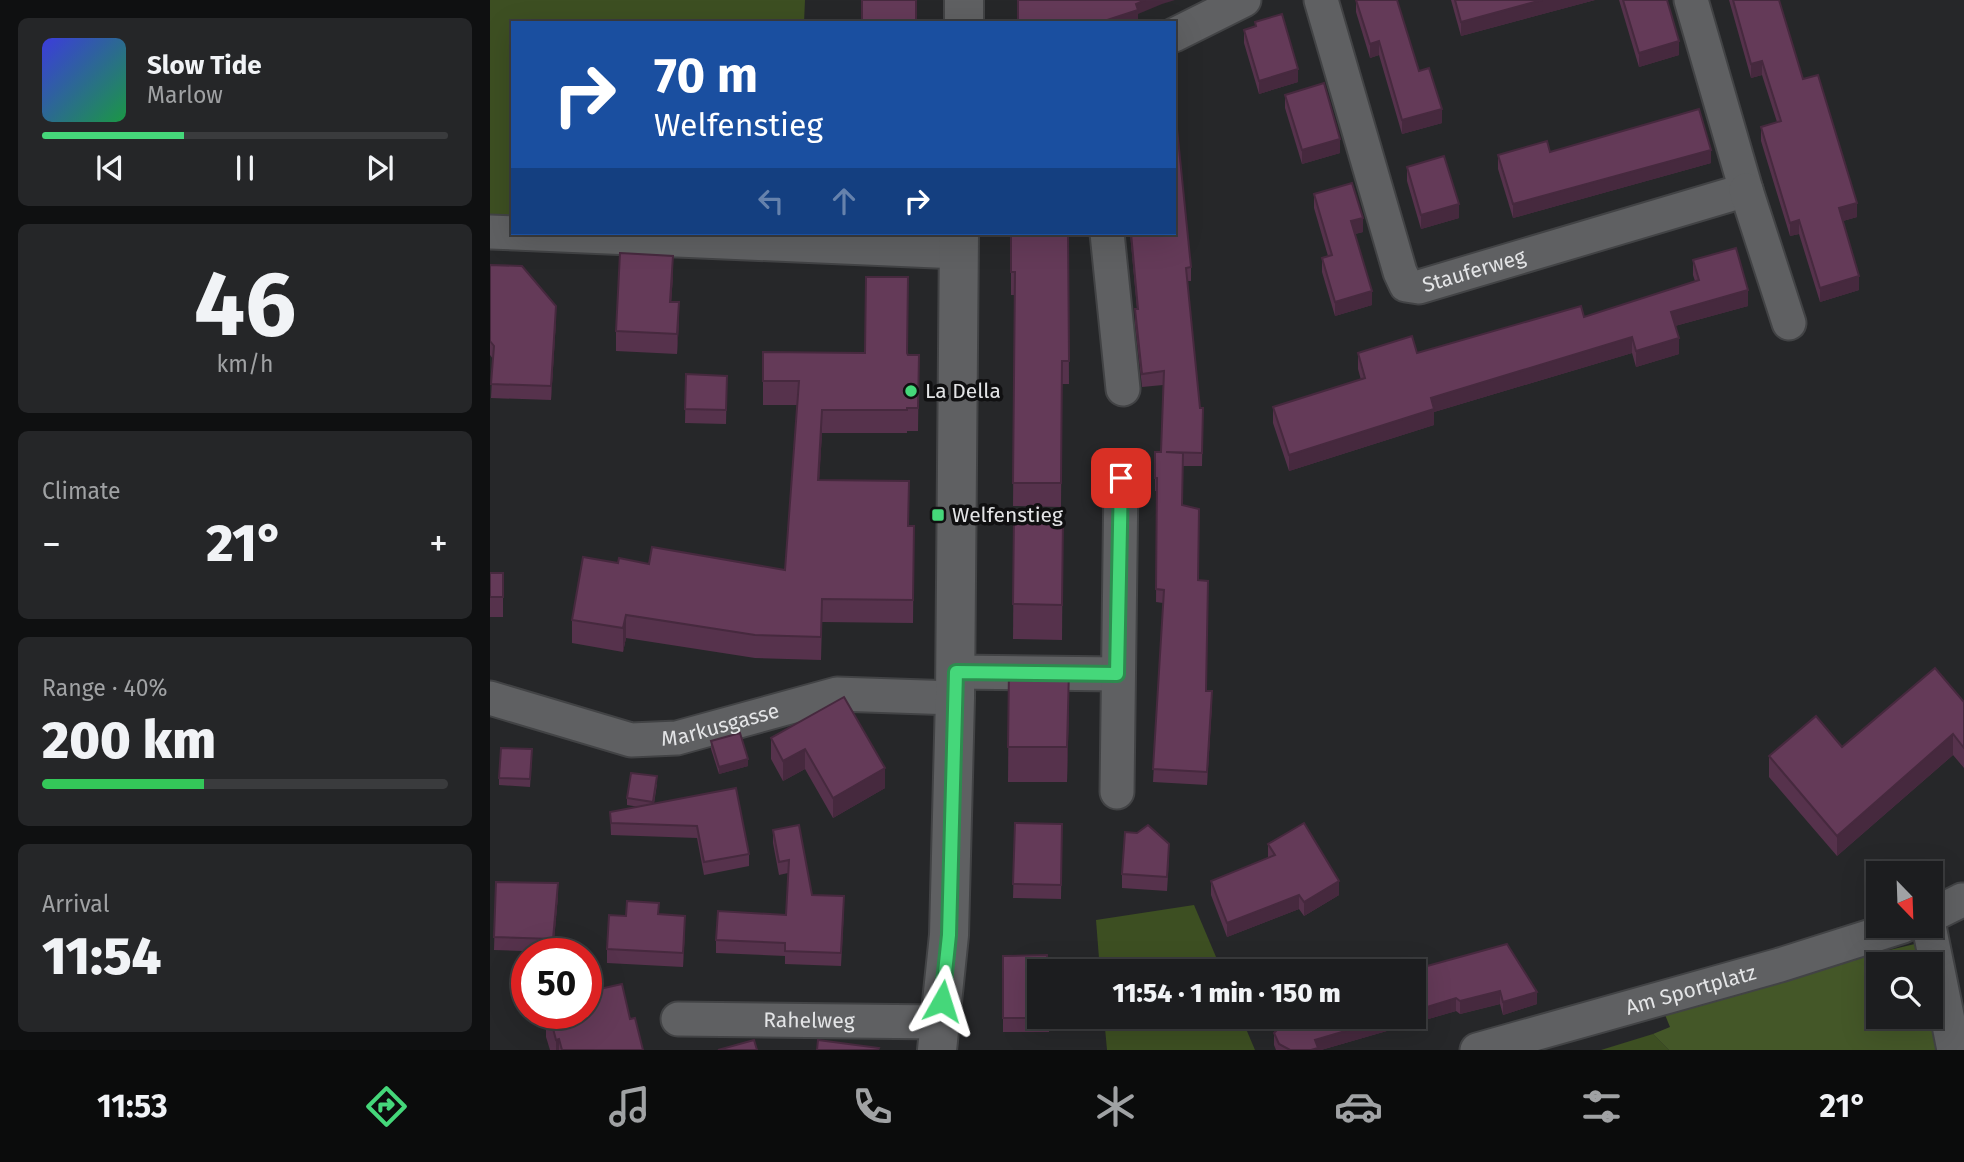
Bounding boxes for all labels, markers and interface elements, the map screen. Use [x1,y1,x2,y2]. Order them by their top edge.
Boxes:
text: 70 m [654,46,758,105]
icon: right [539,49,630,140]
text: Slow Tide [147,50,262,81]
text: Marlow [147,81,223,109]
text: Welfenstieg [654,106,823,144]
icon: previous [91,149,129,187]
icon: pause [226,149,264,187]
icon: next [361,149,399,187]
icon: left [752,182,790,220]
icon: ahead [825,182,863,220]
icon: right [898,182,936,220]
street label: Stauferweg [1419,243,1529,298]
text: 46 [194,250,296,359]
text: km/h [217,350,273,378]
place label: La Della [925,378,1001,404]
marker: La Della [903,383,919,399]
pin [1091,448,1151,508]
icon: arrive [1102,459,1140,497]
text: Climate [42,477,121,505]
place label: Welfenstieg [952,502,1063,528]
marker: Welfenstieg [930,507,946,523]
text: 21° [206,512,284,575]
text: − [42,521,61,567]
text: + [429,521,448,567]
text: Range · 40% [42,674,168,702]
street label: Markusgasse [661,698,782,752]
text: 200 km [42,709,216,772]
north arrow [1866,861,1942,938]
map controls [1866,861,1943,1029]
text: Arrival [42,890,109,918]
text: 11:54 [42,925,161,988]
speed limit sign: 50 [511,938,602,1029]
button: search [1866,952,1943,1029]
street label: Am Sportplatz [1623,959,1759,1021]
position arrow [905,964,979,1038]
text: 11:54 · 1 min · 150 m [1112,978,1341,1009]
street label: Rahelweg [763,1007,855,1034]
icon: directions [362,1082,411,1131]
icon: music [605,1082,654,1131]
icon: phone [848,1082,897,1131]
icon: climate [1091,1082,1140,1131]
icon: car [1334,1082,1383,1131]
icon: filters [1577,1082,1626,1131]
text: 11:53 [97,1087,168,1125]
text: 21° [1820,1087,1867,1125]

